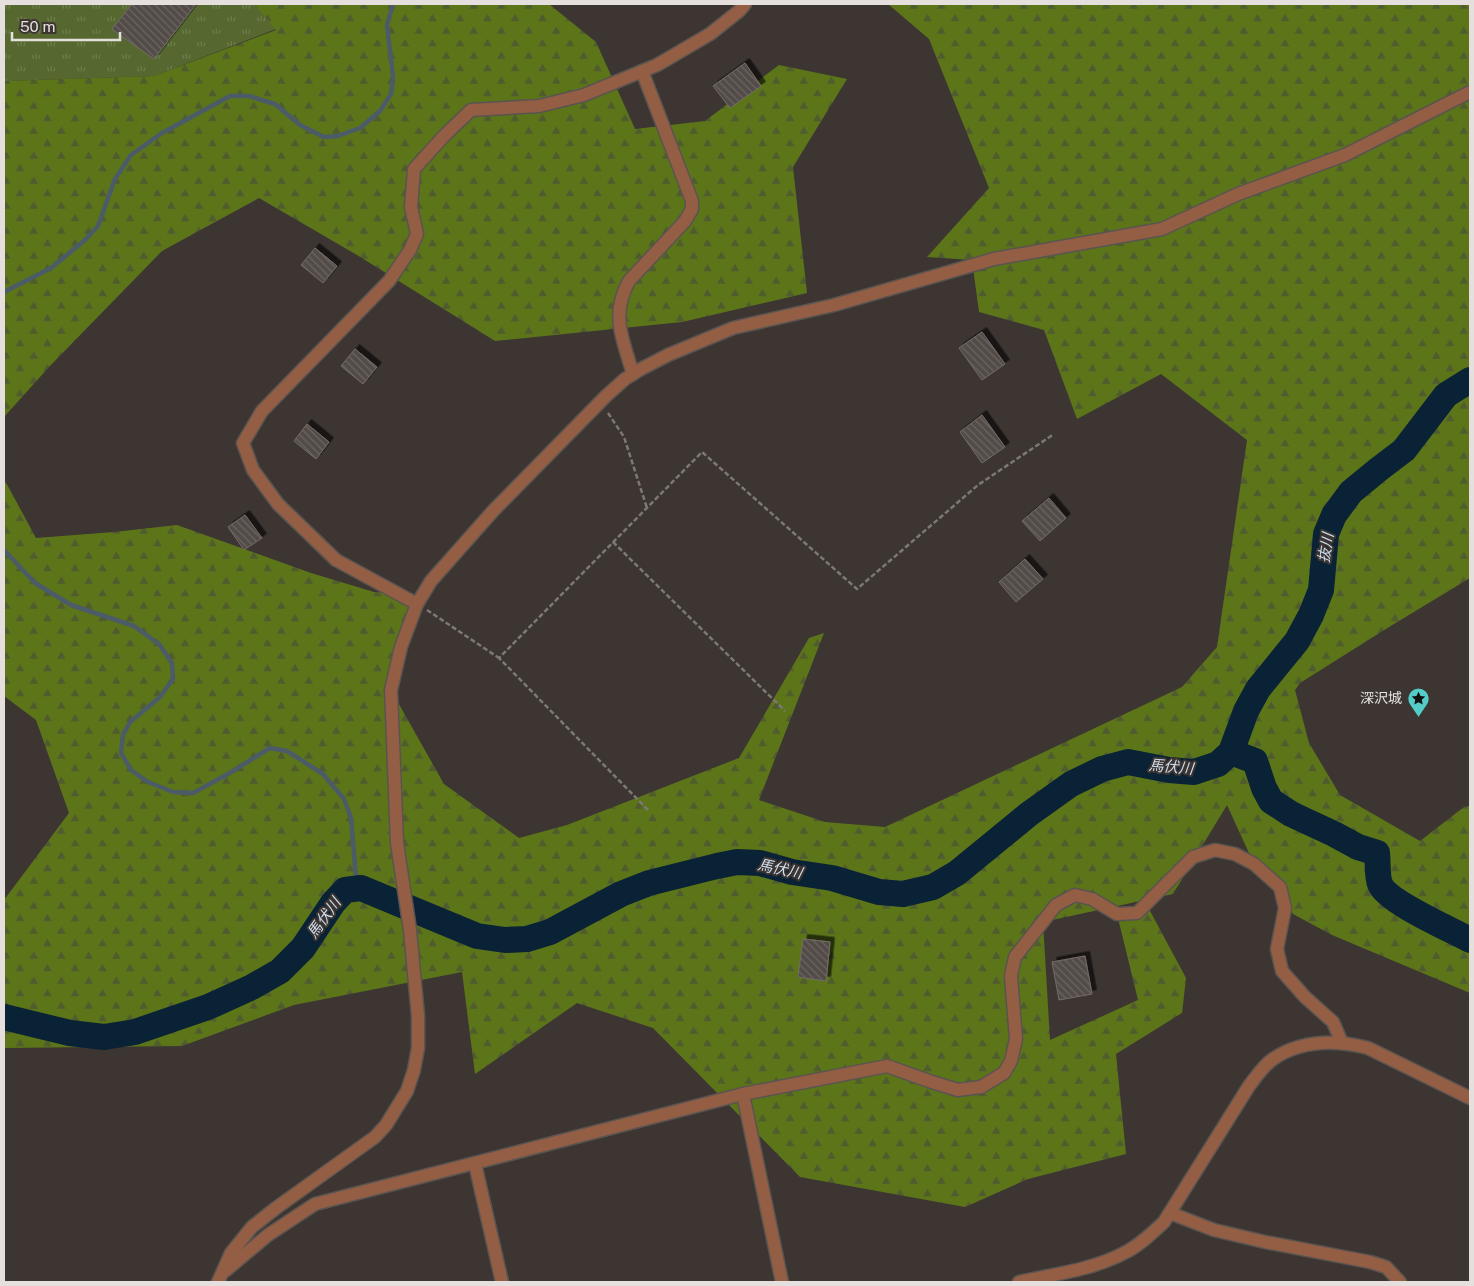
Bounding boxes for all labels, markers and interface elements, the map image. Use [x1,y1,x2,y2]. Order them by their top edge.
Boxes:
scale bar [12,10,120,42]
text: 50 m [20,18,55,35]
water label: 抜川 [1315,530,1337,564]
place icon: 深沢城 [1406,686,1430,717]
place label: 深沢城 [1360,690,1402,706]
water label: 馬伏川 [1148,756,1196,777]
water label: 馬伏川 [756,856,806,882]
water label: 馬伏川 [303,893,345,941]

